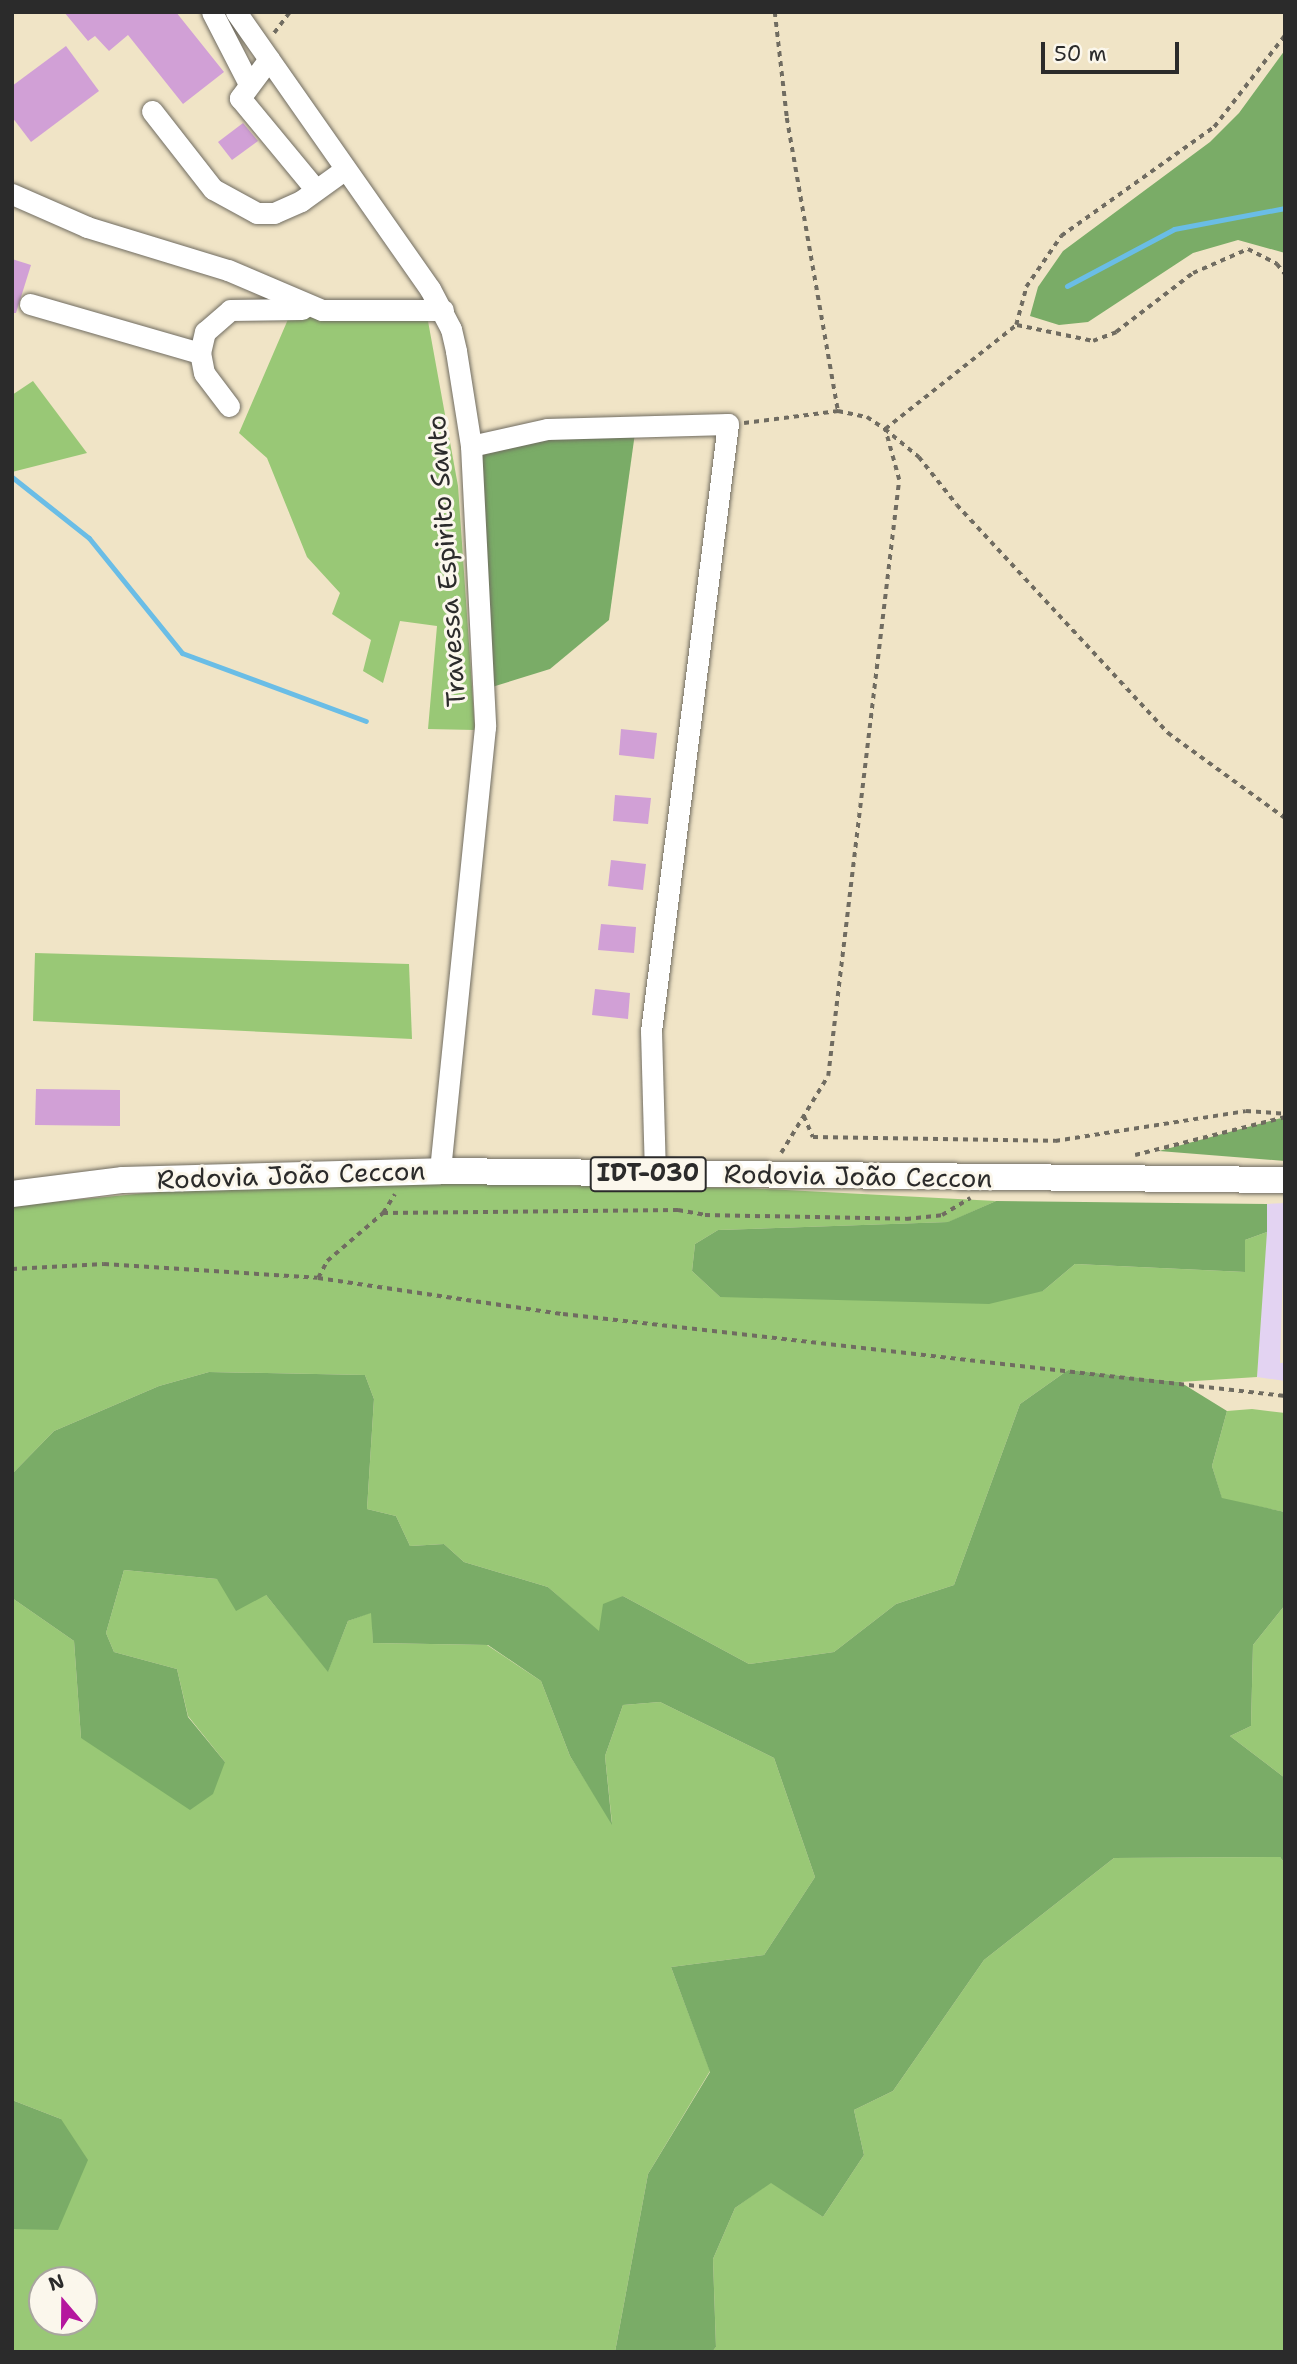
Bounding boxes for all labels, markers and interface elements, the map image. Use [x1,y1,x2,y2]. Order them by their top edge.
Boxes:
scale bar [1045,28,1183,72]
text: 50 m [1054,40,1107,68]
street label: Travessa Espirito Santo [420,414,472,708]
road number: IDT-030 [588,1154,708,1194]
street label: Rodovia João Ceccon [156,1155,426,1195]
street label: Rodovia João Ceccon [723,1158,993,1194]
north arrow [28,2266,98,2336]
text: N [45,2268,68,2297]

